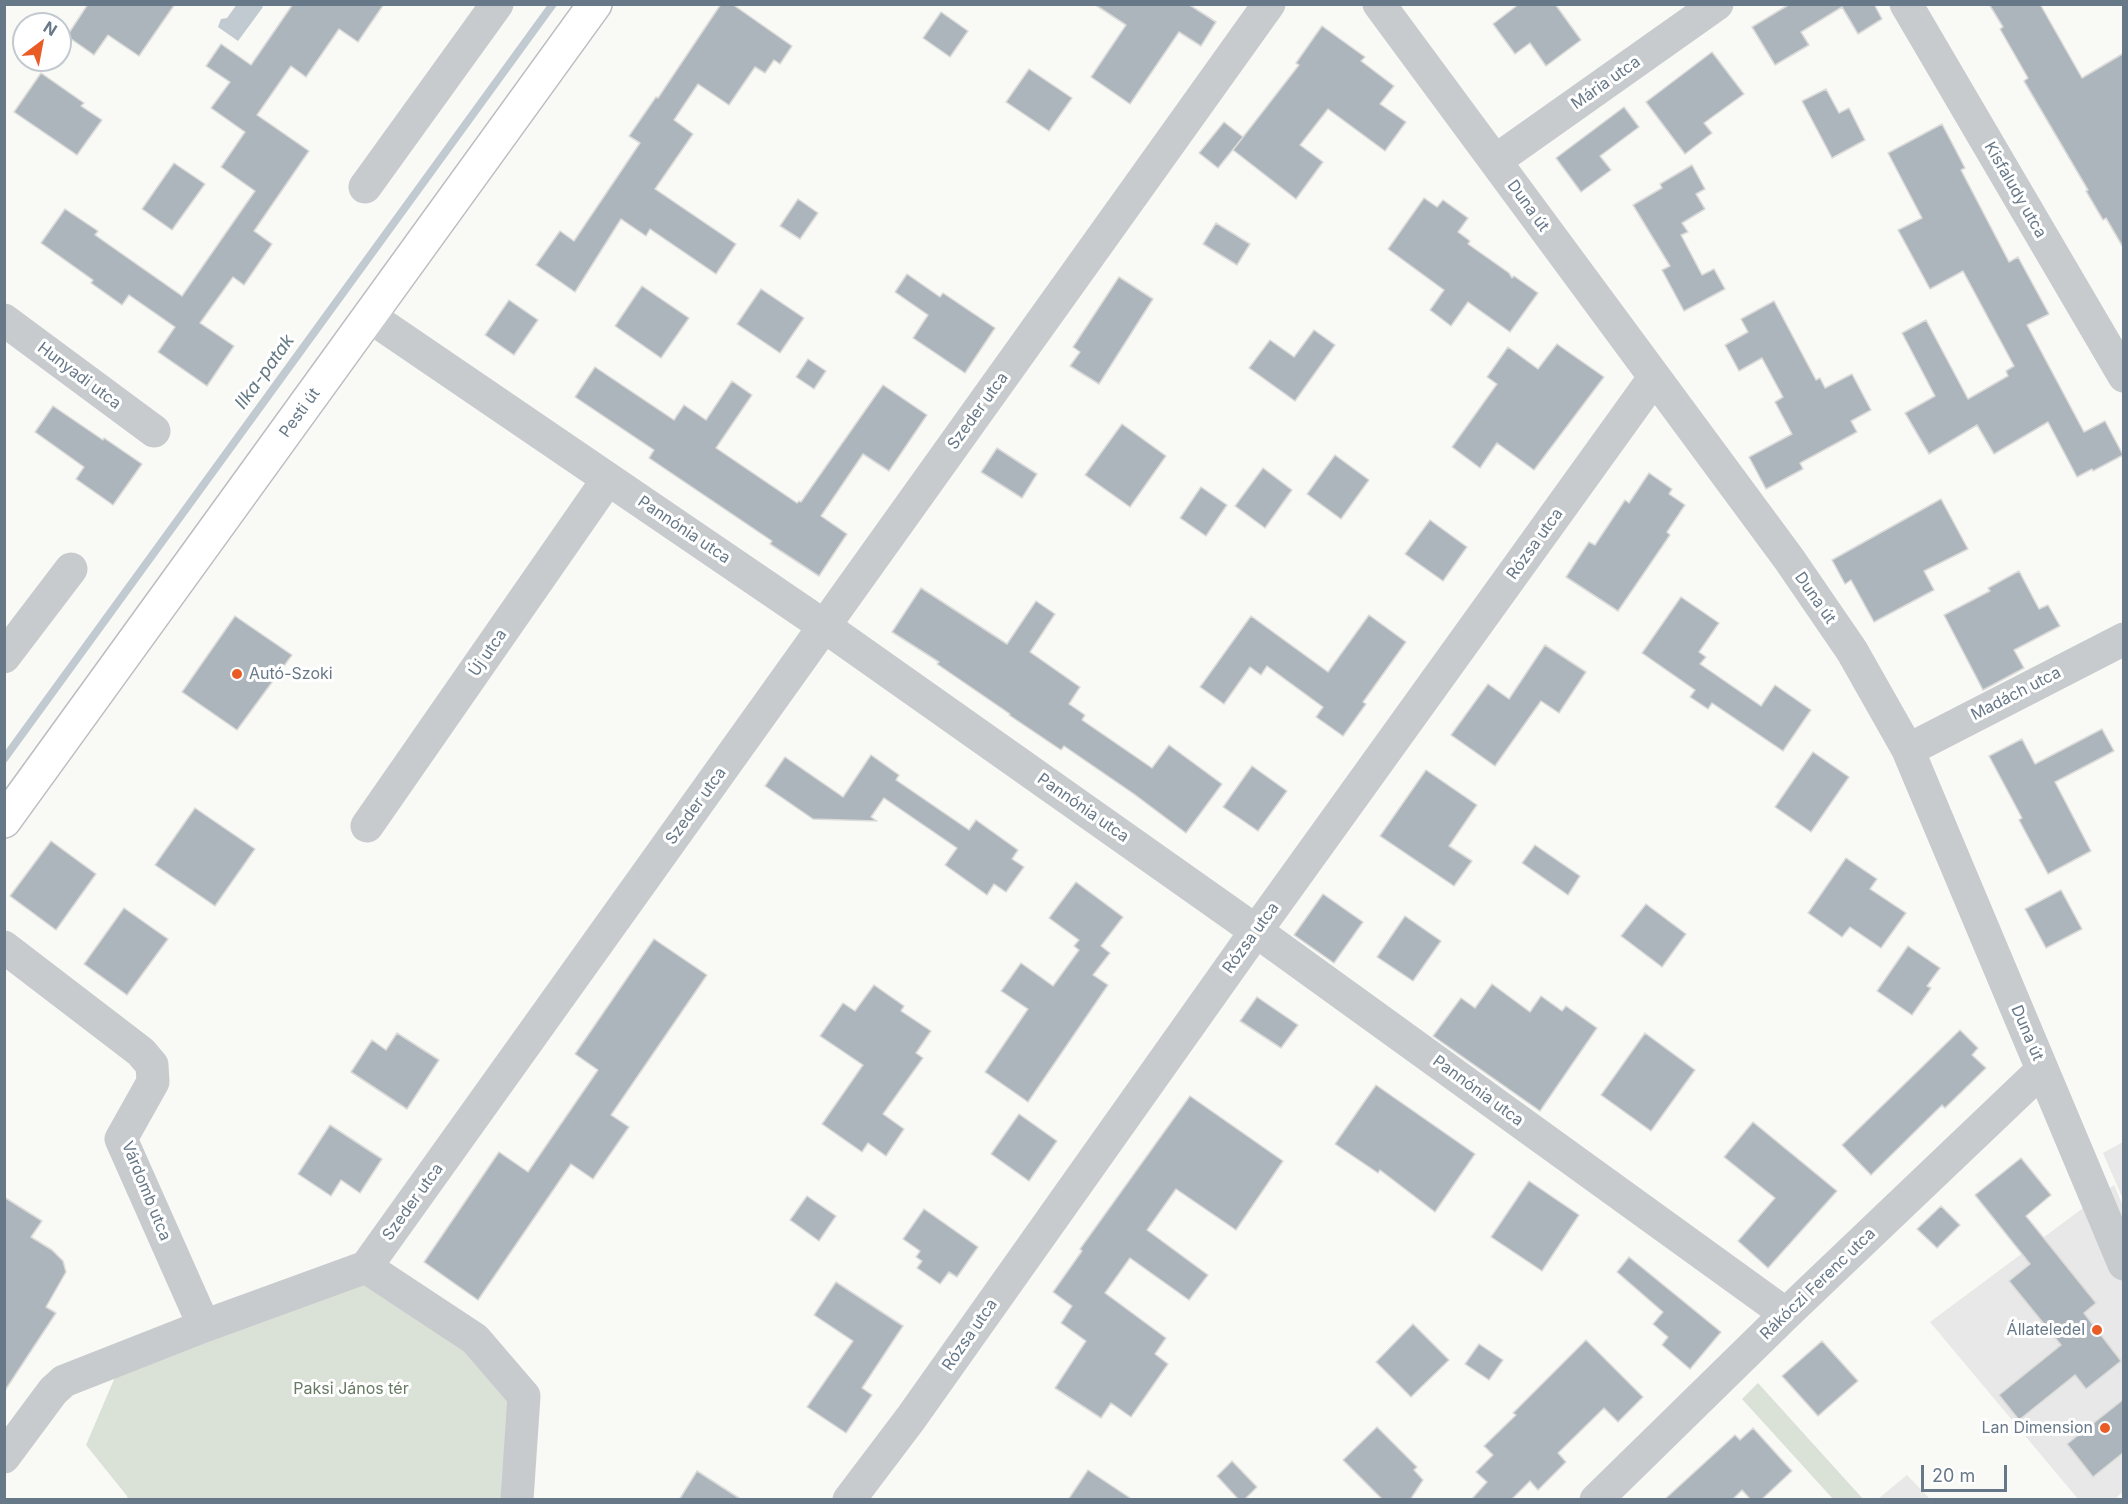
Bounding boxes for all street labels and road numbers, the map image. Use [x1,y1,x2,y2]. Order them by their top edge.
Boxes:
street label: Mária utca [1568,52,1644,114]
street label: Kisfaludy utca [1980,139,2050,241]
street label: Duna út [1503,177,1553,235]
street label: Hunyadi utca [34,338,124,414]
street label: Szeder utca [944,369,1012,453]
street label: Pesti út [276,385,324,441]
street label: Pannónia utca [634,492,734,568]
street label: Rózsa utca [1503,505,1567,583]
street label: Duna út [1790,568,1840,628]
street label: Új utca [465,626,511,680]
street label: Madách utca [1968,663,2064,725]
street label: Szeder utca [662,764,730,848]
street label: Pannónia utca [1034,769,1132,847]
street label: Rózsa utca [1219,899,1283,977]
street label: Duna út [2007,1002,2047,1064]
street label: Pannónia utca [1429,1052,1527,1130]
street label: Várdomb utca [117,1138,175,1244]
street label: Szeder utca [379,1160,447,1244]
street label: Rákóczi Ferenc utca [1756,1224,1880,1344]
street label: Rózsa utca [938,1295,1002,1375]

